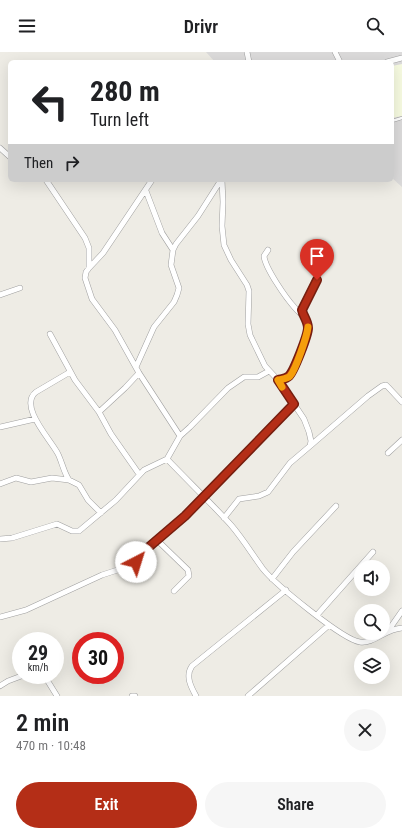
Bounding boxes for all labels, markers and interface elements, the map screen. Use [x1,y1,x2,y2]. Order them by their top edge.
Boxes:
icon: menu [16,15,38,37]
icon: search [364,15,386,37]
text: Drivr [184,16,218,37]
text: 280 m [90,75,160,108]
icon: left [24,76,76,128]
text: Turn left [90,109,149,130]
icon: right [61,152,83,174]
text: Then [24,154,53,172]
pin [300,239,334,280]
icon: arrive [306,245,328,267]
position arrow [115,541,157,583]
map controls [354,560,390,684]
button: sound [354,560,390,596]
button: search [354,604,390,640]
speed limit sign: 30 [72,632,124,684]
text: 29 [28,641,48,665]
button: layers [354,648,390,684]
text: km/h [28,662,48,673]
text: 2 min [16,709,69,737]
button: close [344,709,386,751]
text: 470 m · 10:48 [16,738,86,753]
button: Exit [16,782,197,828]
button: Share [205,782,386,828]

